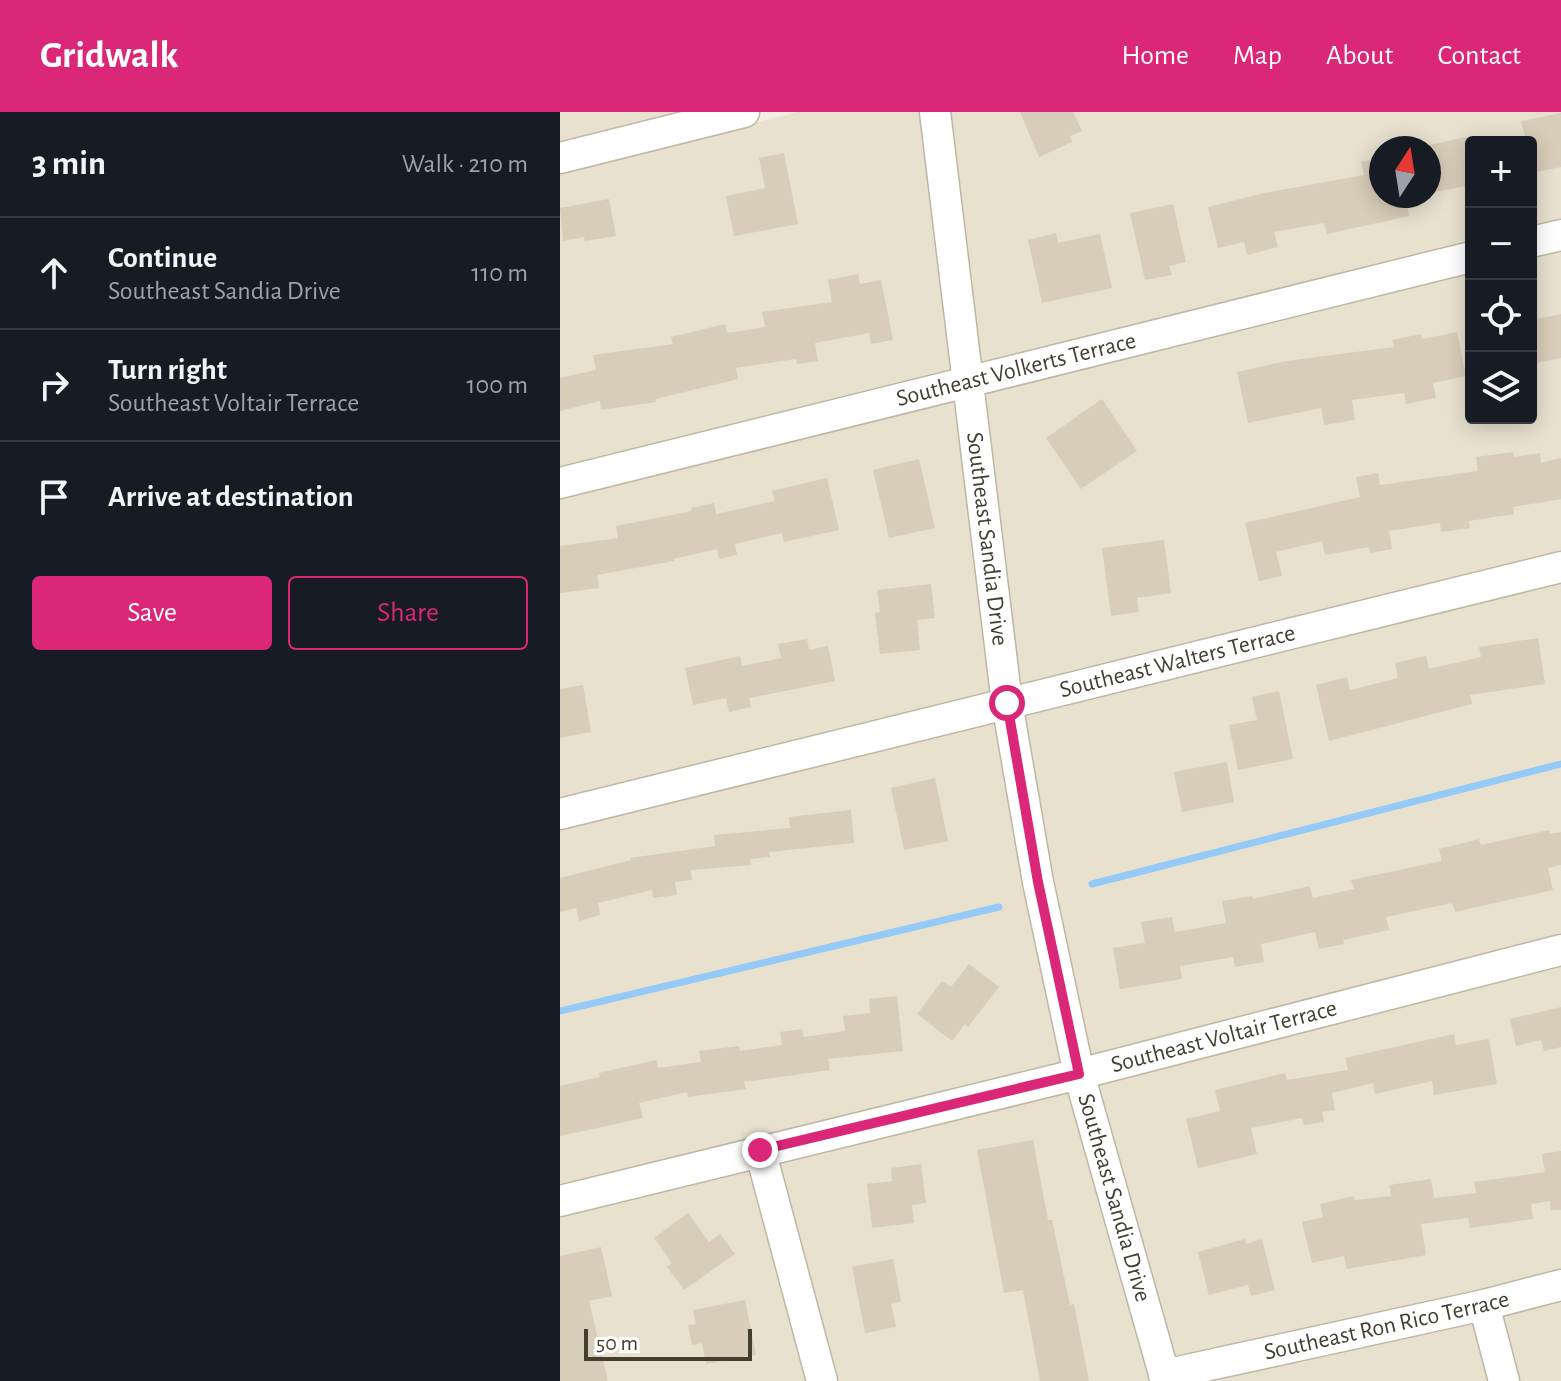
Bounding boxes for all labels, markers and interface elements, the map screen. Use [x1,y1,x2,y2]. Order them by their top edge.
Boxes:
text: Gridwalk [40,37,178,75]
text: Home [1122,42,1189,70]
text: Map [1233,42,1282,70]
text: About [1326,42,1394,70]
text: Contact [1438,42,1521,70]
north arrow [1369,136,1441,208]
map controls [1465,136,1537,424]
button: + [1465,136,1537,208]
text: 3 min [32,147,106,181]
text: Walk · 210 m [402,151,528,177]
button: − [1465,208,1537,280]
text: Continue [108,243,217,273]
icon: ahead [32,251,76,295]
text: 110 m [471,260,528,286]
text: Southeast Sandia Drive [108,278,341,304]
button: locate [1465,280,1537,352]
street label: Southeast Volkerts Terrace [894,329,1138,411]
button: layers [1465,352,1537,424]
text: Turn right [108,355,227,385]
icon: right [32,363,76,407]
text: 100 m [467,372,528,398]
text: Southeast Voltair Terrace [108,390,359,416]
street label: Southeast Sandia Drive [962,431,1012,647]
icon: arrive [32,475,76,519]
text: Arrive at destination [108,482,354,512]
button: Save [32,576,272,650]
button: Share [288,576,528,650]
street label: Southeast Walters Terrace [1057,621,1298,702]
route start [989,685,1025,721]
street label: Southeast Voltair Terrace [1109,996,1339,1077]
street label: Southeast Sandia Drive [1073,1091,1155,1305]
route end [742,1132,778,1168]
street label: Southeast Ron Rico Terrace [1262,1287,1512,1365]
scale bar [584,1325,752,1361]
text: 50 m [596,1332,638,1354]

